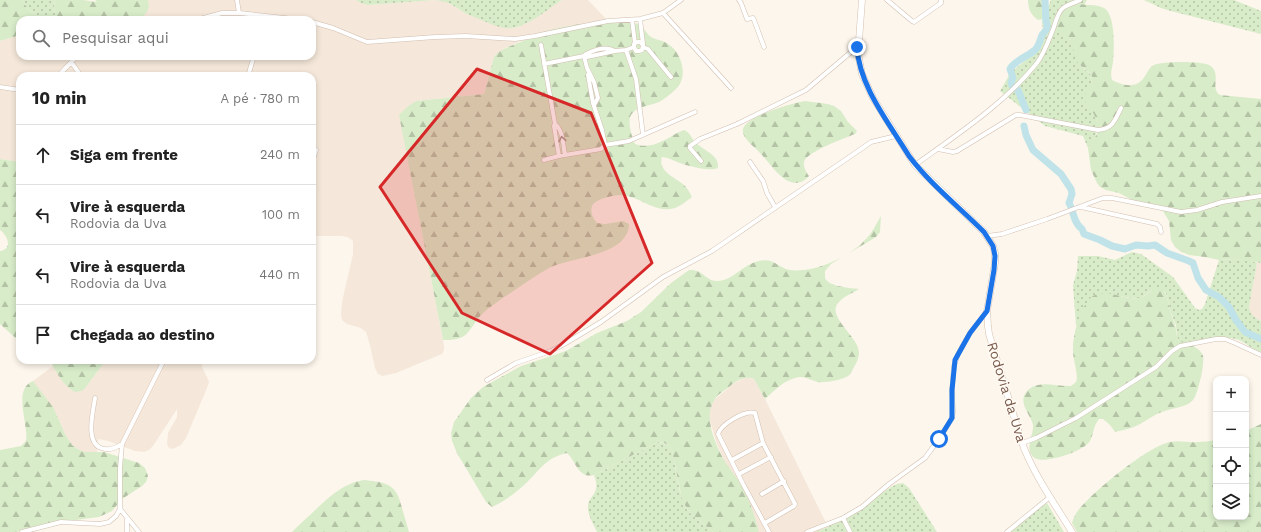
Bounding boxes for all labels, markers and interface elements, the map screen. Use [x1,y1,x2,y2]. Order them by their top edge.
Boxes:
search box [16,16,316,60]
icon: search [30,27,52,49]
text: Pesquisar aqui [62,29,169,47]
route end [848,38,866,56]
text: 10 min [32,88,87,108]
text: A pé · 780 m [221,91,300,106]
one-way arrow [558,135,566,142]
icon: ahead [32,144,54,166]
text: Siga em frente [70,146,178,164]
text: 240 m [260,147,300,162]
text: Vire à esquerda [70,198,185,216]
icon: left [32,204,54,226]
text: 100 m [262,207,300,222]
text: Rodovia da Uva [70,216,167,231]
text: Vire à esquerda [70,258,185,276]
icon: left [32,264,54,286]
text: 440 m [259,267,300,282]
text: Rodovia da Uva [70,276,167,291]
icon: arrive [32,324,54,346]
text: Chegada ao destino [70,326,215,344]
street label: Rodovia da Uva [984,340,1030,444]
map controls [1213,376,1249,520]
button: + [1213,376,1249,412]
button: − [1213,412,1249,448]
route start [930,430,948,448]
button: locate [1213,448,1249,484]
button: layers [1213,484,1249,520]

